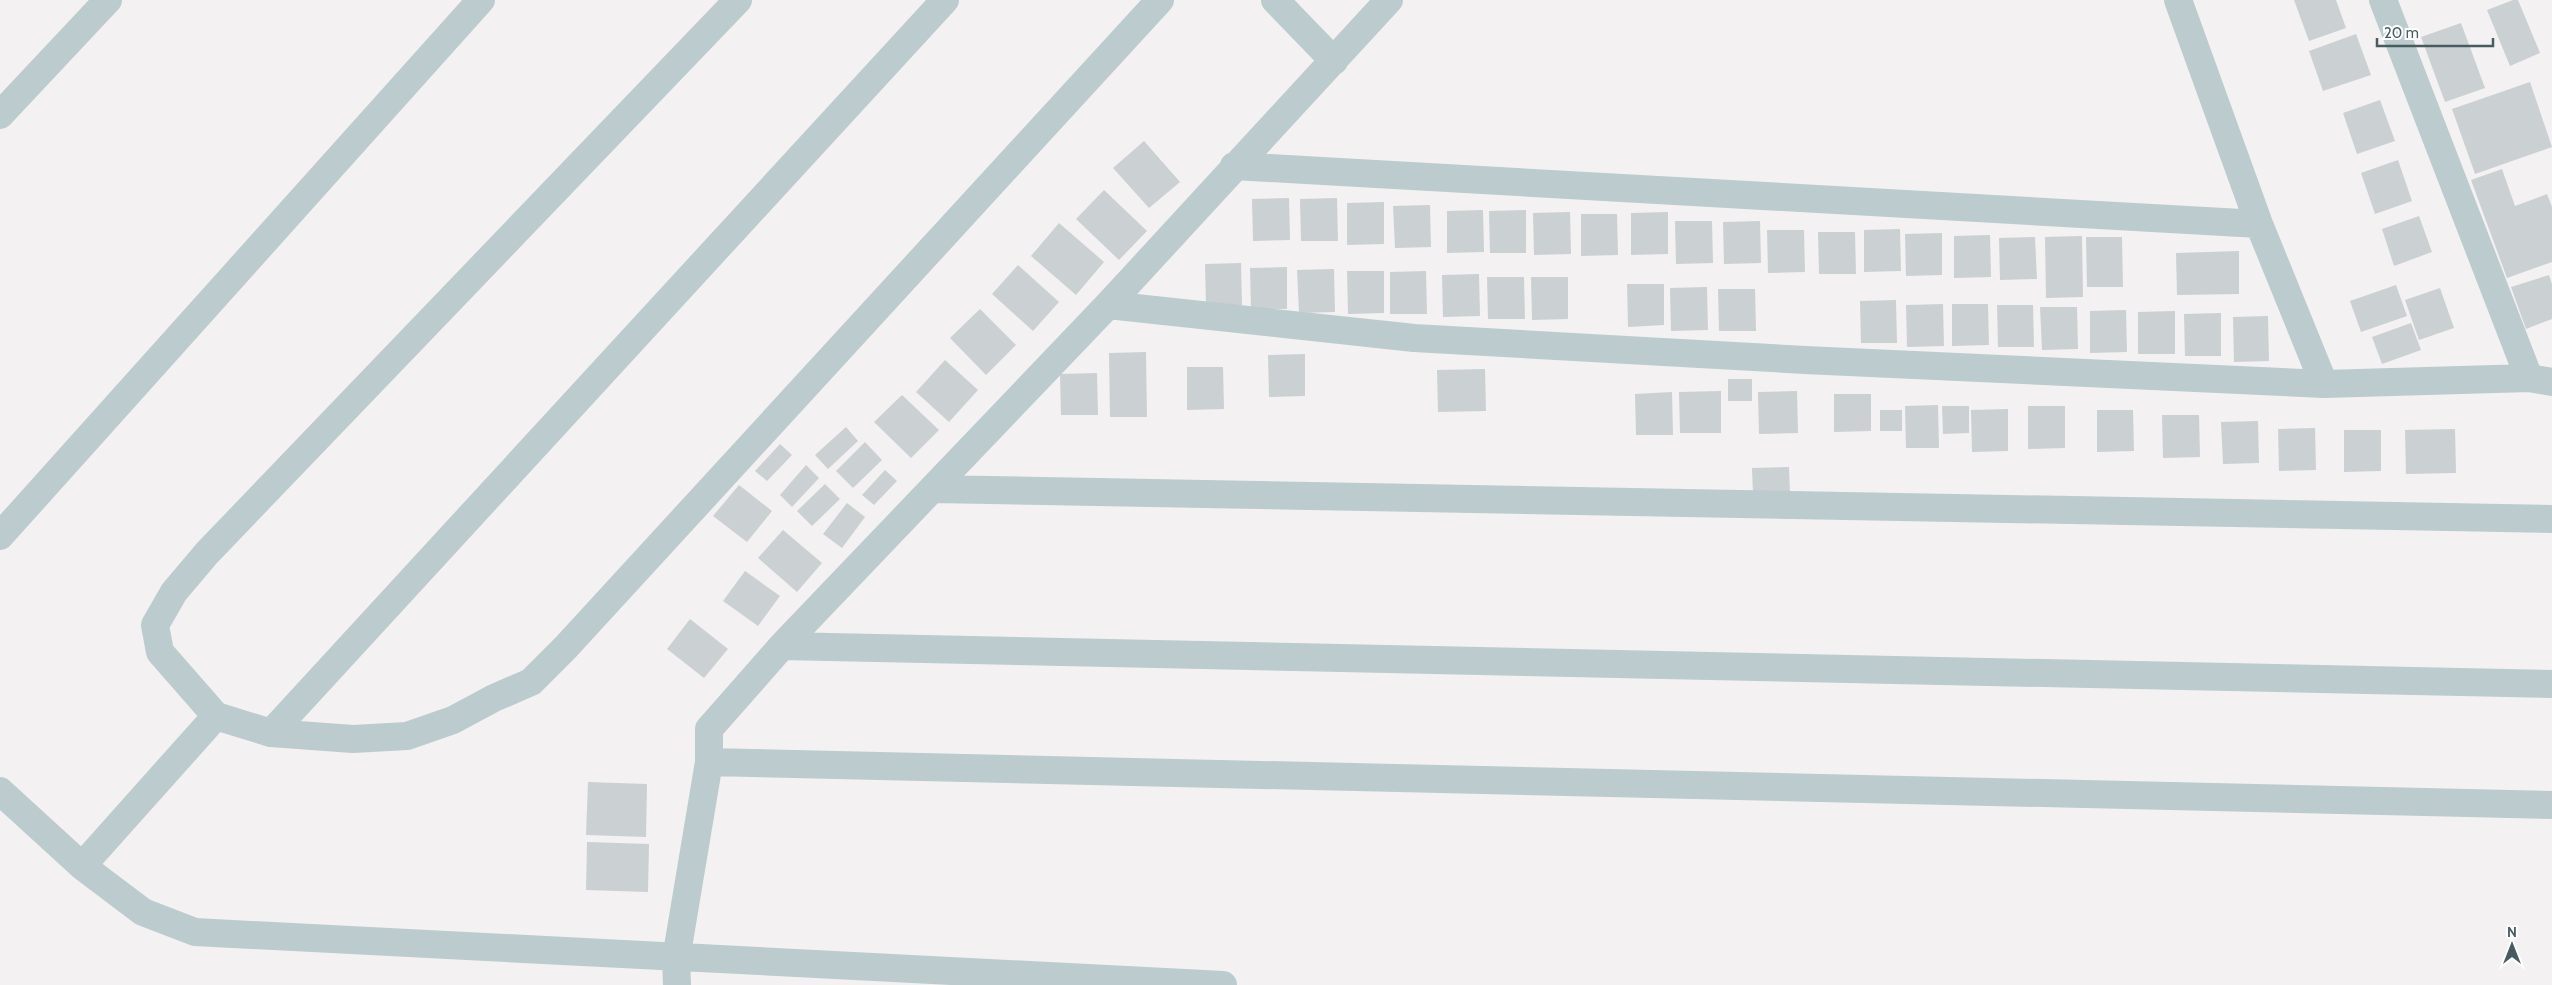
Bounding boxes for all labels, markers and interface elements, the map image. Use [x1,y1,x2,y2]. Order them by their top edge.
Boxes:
scale bar [2377,15,2493,47]
text: 20 m [2384,24,2419,42]
north arrow [2487,920,2537,970]
text: N [2507,923,2517,941]

